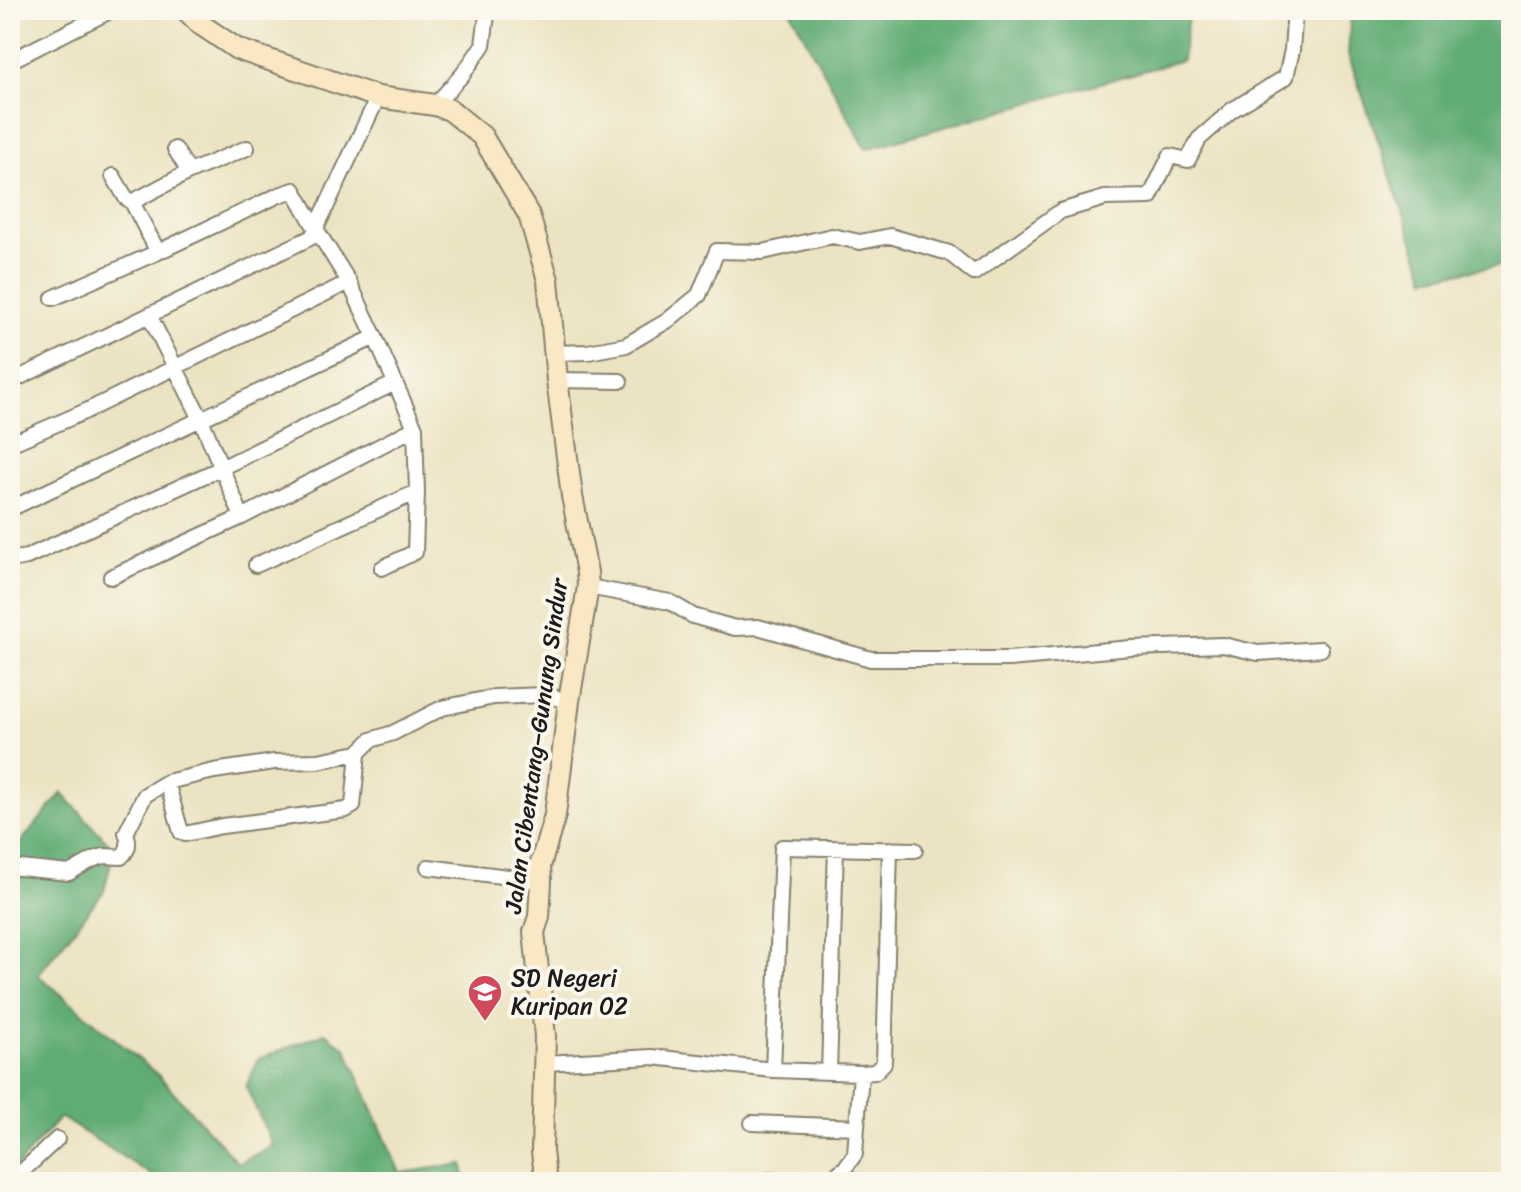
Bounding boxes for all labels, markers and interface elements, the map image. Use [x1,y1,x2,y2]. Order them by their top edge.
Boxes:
street label: Jalan Cibentang–Gunung Sindur [492,574,581,917]
place label: SD Negeri Kuripan 02 [511,957,628,1027]
school or university icon: SD Negeri Kuripan 02 [466,973,504,1023]

